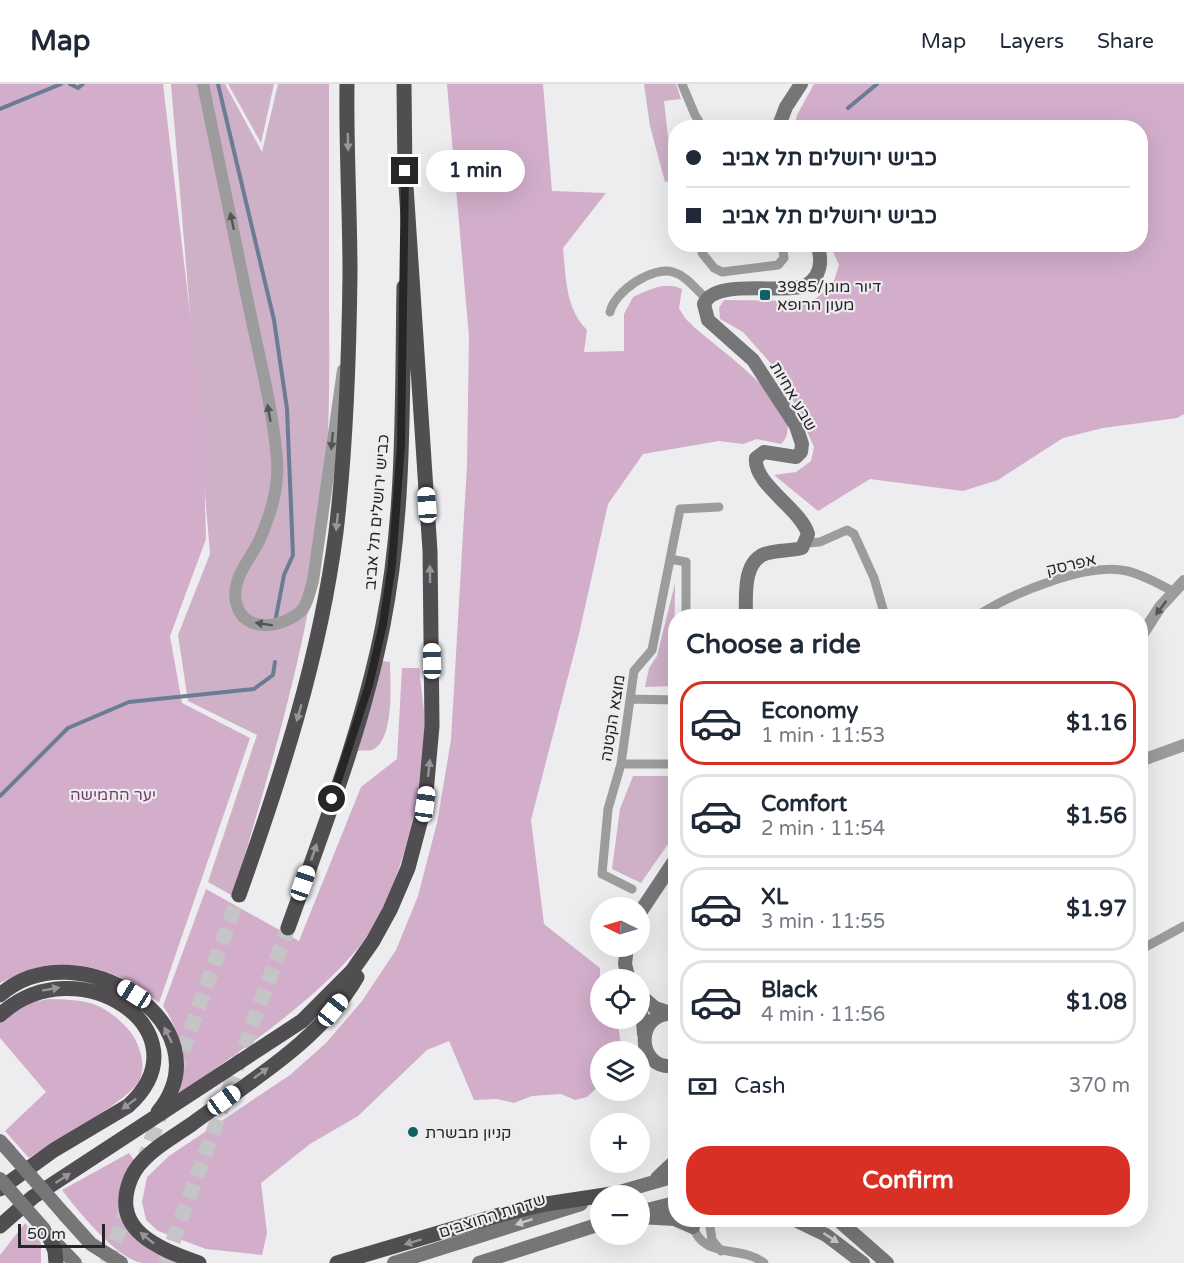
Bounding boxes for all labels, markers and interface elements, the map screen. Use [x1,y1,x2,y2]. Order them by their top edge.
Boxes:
text: Map [30,24,90,58]
text: Map [921,29,966,54]
text: Layers [999,29,1064,54]
text: Share [1097,29,1154,54]
one-way arrow [343,133,353,152]
text: כביש ירושלים תל אביב [722,145,937,171]
callout: 1 min [426,150,525,192]
route end [391,157,418,184]
text: 1 min [449,159,502,183]
text: כביש ירושלים תל אביב [722,203,937,229]
one-way arrow [227,212,236,231]
place label: 3985/דיור מוגן מעון הרופא [777,277,882,315]
marker: 3985/דיור מוגן מעון הרופא [758,288,772,302]
street label: שבע אחיות [765,358,821,435]
one-way arrow [265,403,274,422]
one-way arrow [327,432,337,451]
street label: כביש ירושלים תל אביב [360,433,394,591]
car [417,486,437,524]
one-way arrow [332,512,342,531]
street label: אפרסק [1044,550,1098,580]
one-way arrow [425,564,435,583]
one-way arrow [1155,601,1167,616]
one-way arrow [254,619,273,628]
text: Choose a ride [686,628,861,661]
car [423,643,441,679]
street label: מוצא הקטנה [596,673,630,763]
icon: car [689,696,743,750]
text: Economy [761,698,858,724]
one-way arrow [294,704,303,722]
text: $1.16 [1066,710,1127,736]
text: 1 min · 11:53 [761,724,885,748]
one-way arrow [424,759,434,778]
park label: יער החמישה [70,785,156,805]
route start [318,785,345,812]
car [414,785,436,823]
icon: car [689,789,743,843]
text: Comfort [761,791,847,817]
text: $1.56 [1066,803,1127,829]
text: 2 min · 11:54 [761,817,885,841]
one-way arrow [309,843,319,861]
car [289,863,317,903]
icon: car [689,882,743,936]
text: XL [761,884,788,910]
text: $1.97 [1066,896,1127,922]
north arrow [590,897,650,957]
map controls [590,897,650,1245]
text: 3 min · 11:55 [761,910,885,934]
button: locate [590,969,650,1029]
icon: car [689,975,743,1029]
car [114,977,154,1011]
text: Black [761,977,818,1003]
one-way arrow [42,984,61,993]
text: $1.08 [1066,989,1127,1015]
car [315,990,351,1030]
text: 4 min · 11:56 [761,1003,885,1027]
one-way arrow [164,1027,173,1044]
button: layers [590,1041,650,1101]
one-way arrow [253,1067,269,1079]
icon: cash [686,1070,719,1103]
text: Cash [734,1073,786,1099]
text: 370 m [1069,1074,1130,1098]
car [204,1082,244,1118]
one-way arrow [121,1098,137,1111]
button: + [590,1113,650,1173]
place label: קניון מבשרת [425,1123,511,1143]
marker: קניון מבשרת [406,1125,420,1139]
button: Confirm [686,1146,1130,1215]
one-way arrow [55,1172,71,1183]
button: − [590,1185,650,1245]
street label: שדרות החוצבים [436,1189,548,1243]
one-way arrow [515,1218,533,1227]
scale bar [18,1221,105,1248]
text: 50 m [27,1224,66,1244]
one-way arrow [139,1232,155,1245]
one-way arrow [823,1233,839,1244]
one-way arrow [403,1238,421,1247]

